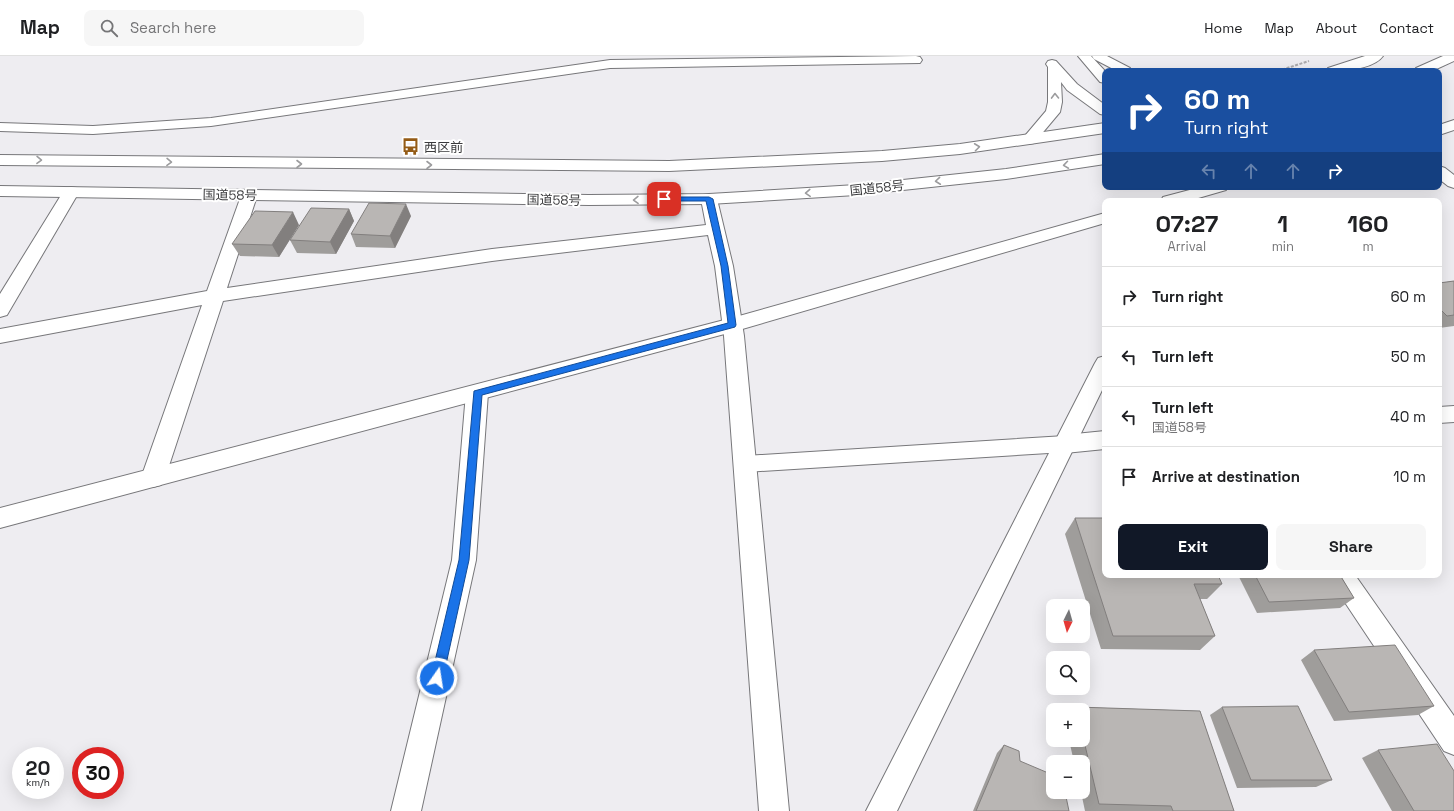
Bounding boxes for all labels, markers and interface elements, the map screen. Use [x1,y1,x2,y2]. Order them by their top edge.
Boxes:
search box [84,10,364,46]
text: Map [20,15,60,40]
icon: search [98,17,120,39]
text: Search here [130,18,216,37]
text: Home [1204,19,1242,37]
text: Map [1264,19,1294,37]
text: About [1316,19,1357,37]
text: Contact [1379,19,1434,37]
text: 60 m [1184,81,1250,117]
icon: right [1118,84,1170,136]
one-way arrow [1051,93,1059,99]
text: Turn right [1184,116,1268,139]
bus stop icon: 西区前 [401,137,421,157]
place label: 西区前 [424,139,463,156]
one-way arrow [974,143,980,152]
one-way arrow [36,156,42,164]
one-way arrow [166,158,172,166]
one-way arrow [296,160,302,168]
one-way arrow [1063,160,1070,169]
icon: left [1198,160,1220,182]
icon: ahead [1240,160,1262,182]
icon: ahead [1282,160,1304,182]
icon: right [1324,160,1346,182]
one-way arrow [426,161,432,169]
street label: 国道58号 [849,177,905,199]
one-way arrow [934,177,941,186]
pin [647,182,681,216]
street label: 国道58号 [202,186,258,204]
icon: arrive [653,188,675,210]
one-way arrow [805,189,811,197]
street label: 国道58号 [526,191,582,209]
one-way arrow [633,195,639,204]
text: 07:27 [1155,208,1218,239]
text: 1 [1277,208,1288,239]
text: 160 [1347,208,1389,239]
text: Arrival [1167,238,1206,255]
text: min [1272,238,1294,255]
text: m [1362,238,1374,255]
icon: right [1118,286,1140,308]
text: Turn right [1152,287,1223,306]
text: 60 m [1390,287,1426,306]
icon: left [1118,346,1140,368]
text: Turn left [1152,347,1214,366]
text: 50 m [1391,347,1426,366]
text: Turn left [1152,398,1214,417]
icon: left [1118,406,1140,428]
text: 40 m [1390,407,1426,426]
text: 国道58号 [1152,419,1207,436]
icon: arrive [1118,466,1140,488]
text: Arrive at destination [1152,467,1300,486]
text: 10 m [1393,467,1426,486]
button: Exit [1118,524,1268,570]
button: Share [1276,524,1426,570]
north arrow [1046,599,1090,643]
map controls [1046,599,1090,799]
button: search [1046,651,1090,695]
position arrow [416,657,458,699]
button: + [1046,703,1090,747]
speed limit sign: 30 [72,747,124,799]
text: 20 [26,755,50,781]
button: − [1046,755,1090,799]
text: km/h [26,776,50,789]

